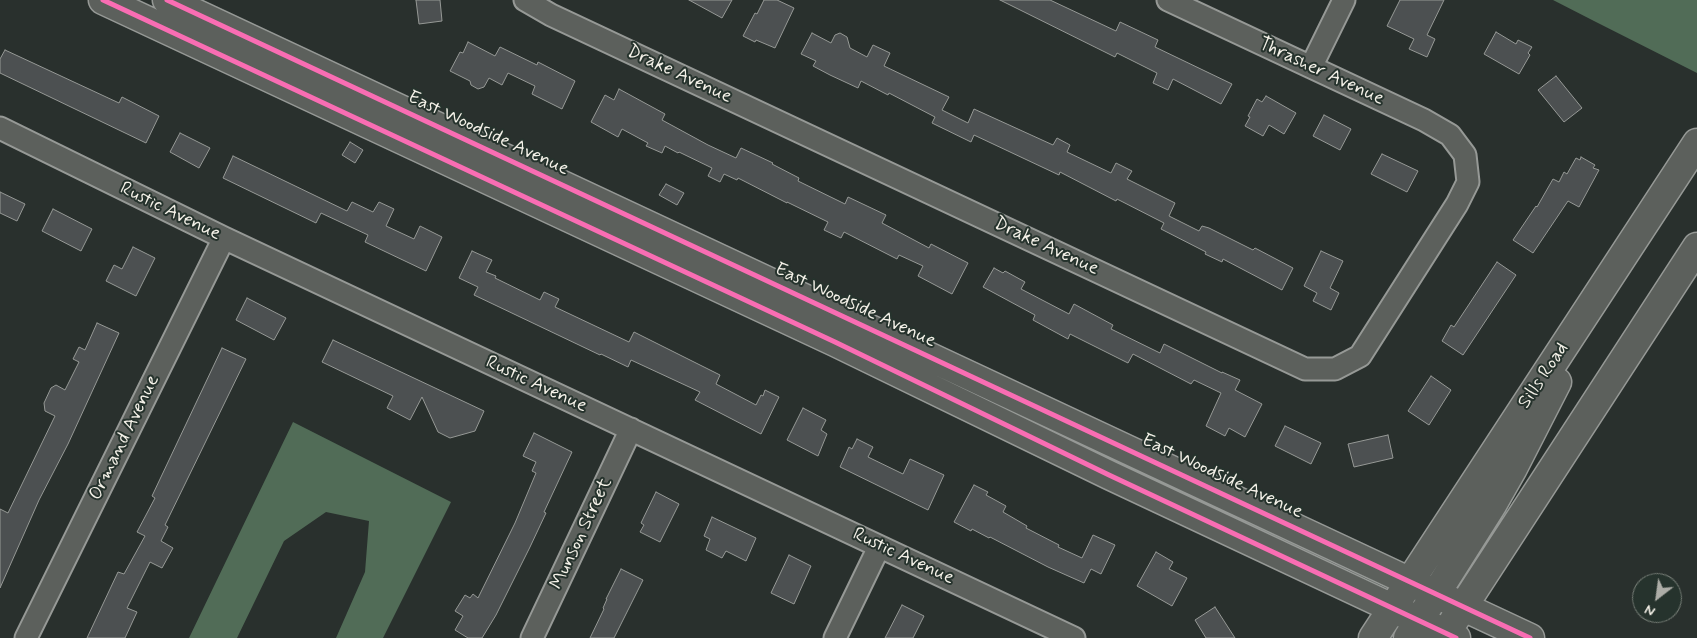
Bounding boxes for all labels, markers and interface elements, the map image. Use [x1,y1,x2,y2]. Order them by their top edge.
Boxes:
street label: Thrasher Avenue [1255,33,1387,111]
street label: Drake Avenue [623,41,735,109]
street label: East Woodside Avenue [404,87,572,181]
street label: Rustic Avenue [116,178,224,246]
street label: Drake Avenue [990,213,1102,281]
street label: East Woodside Avenue [771,259,939,353]
street label: Sills Road [1514,339,1574,413]
street label: Rustic Avenue [482,352,590,418]
street label: Ormand Avenue [85,372,165,504]
street label: East Woodside Avenue [1138,430,1306,524]
street label: Munson Street [546,475,618,593]
street label: Rustic Avenue [849,524,957,590]
north arrow [1632,573,1682,623]
text: N [1641,600,1659,620]

